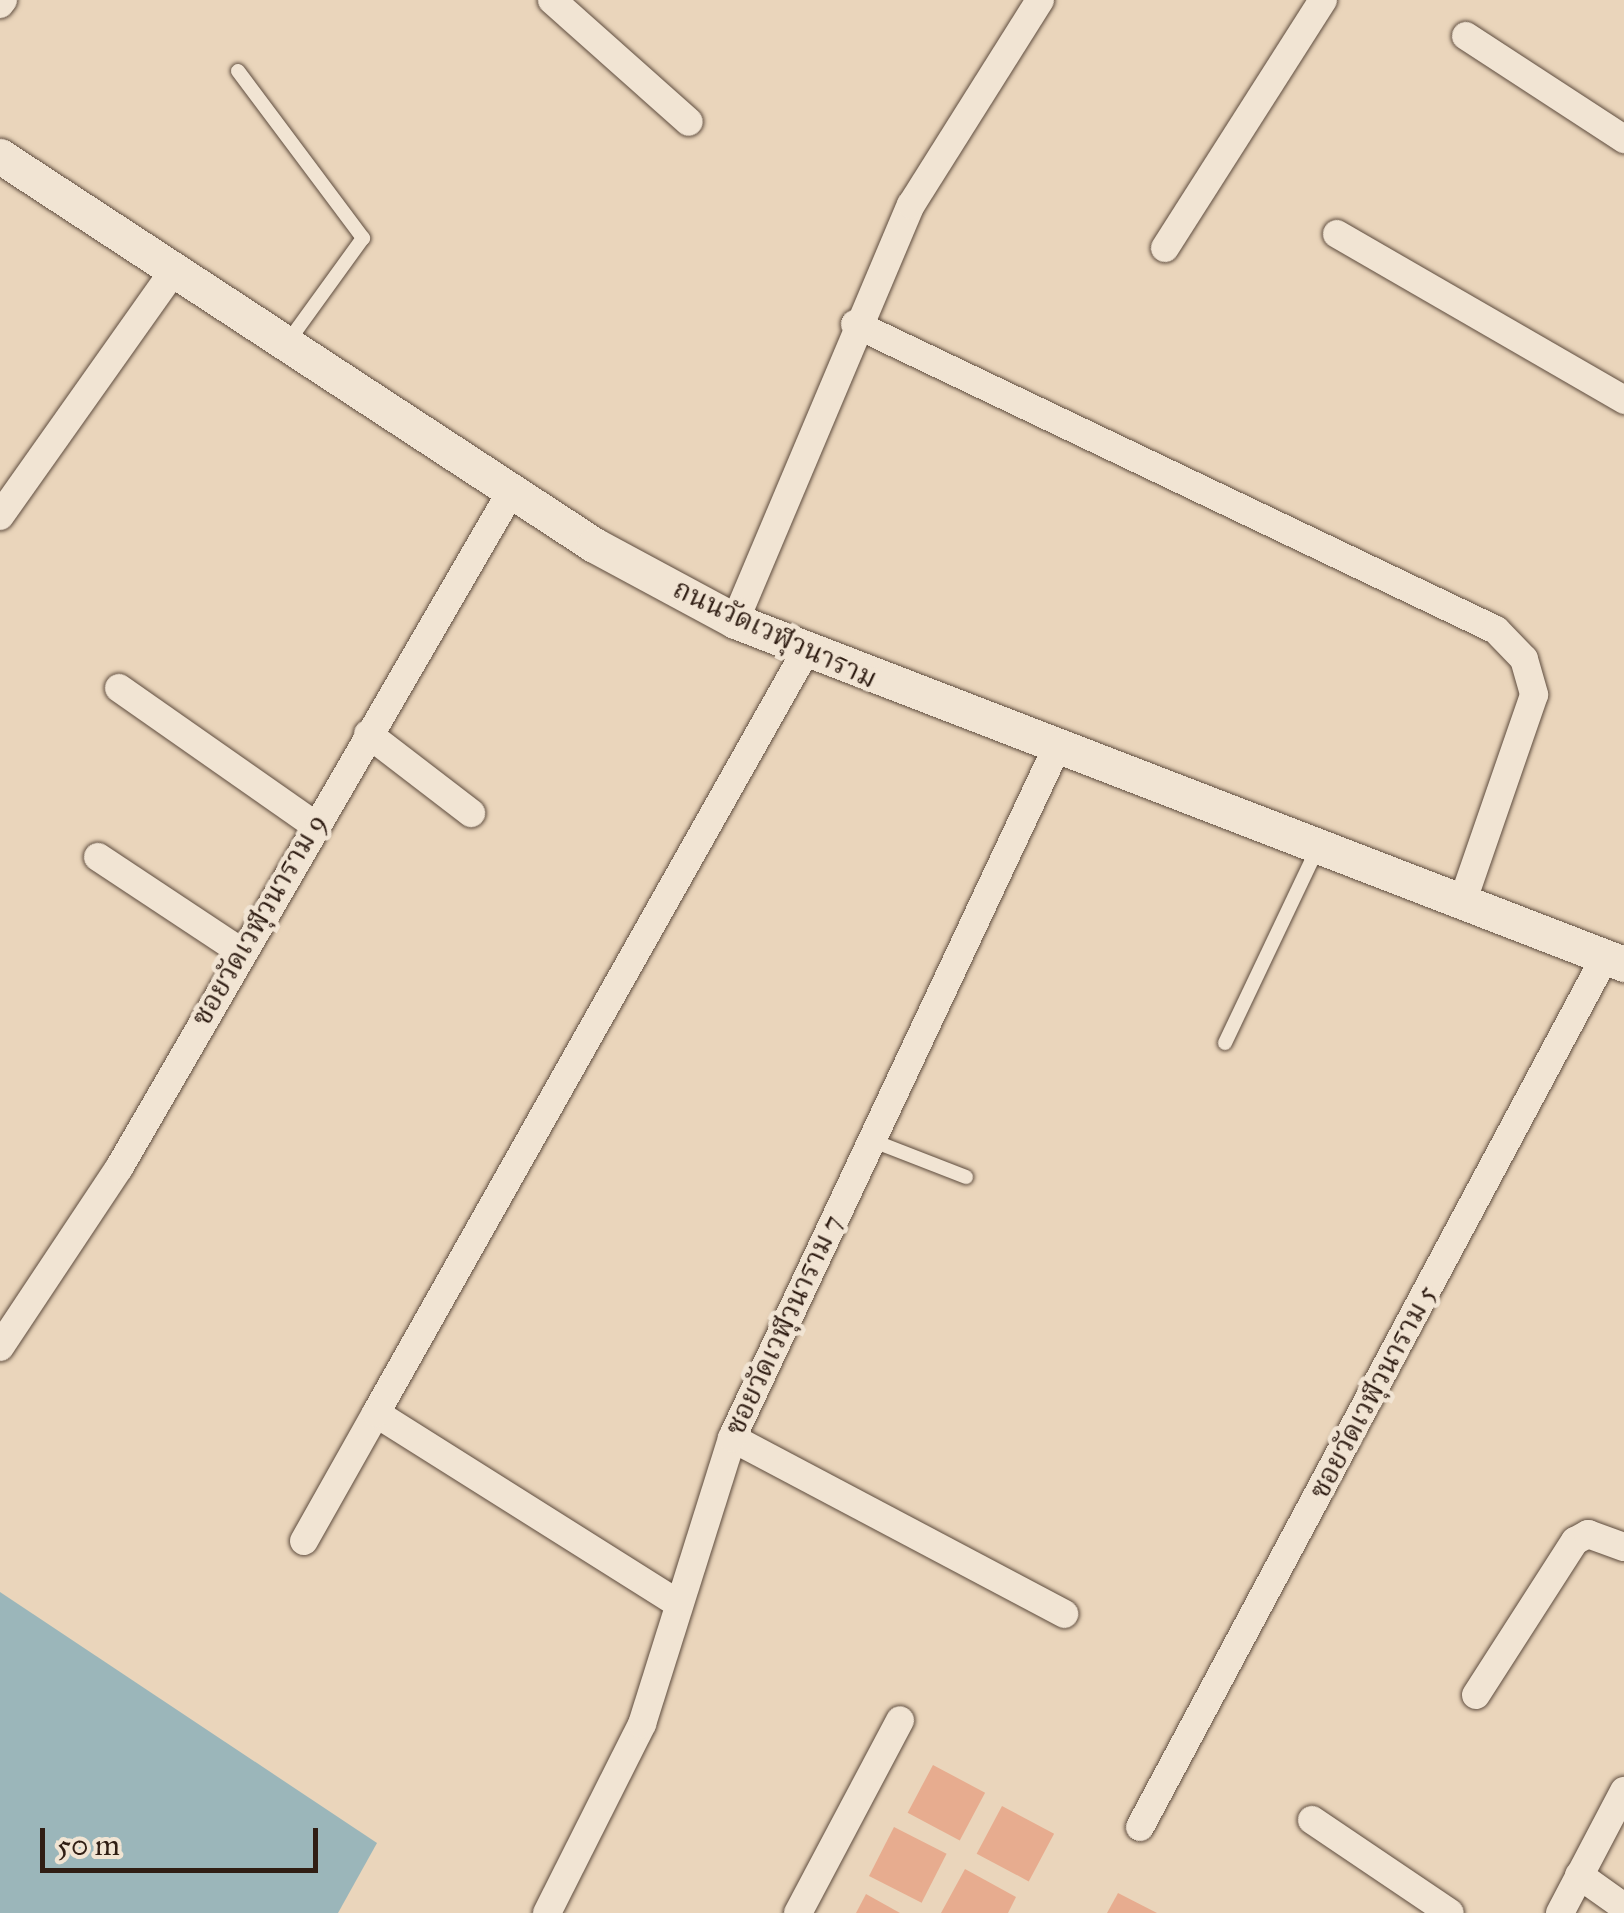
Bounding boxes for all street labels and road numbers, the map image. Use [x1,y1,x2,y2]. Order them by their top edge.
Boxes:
street label: ถนนวัดเวฬุวนาราม [668,572,882,696]
street label: ซอยวัดเวฬุวนาราม 9 [185,808,333,1032]
street label: ซอยวัดเวฬุวนาราม 7 [718,1210,850,1440]
street label: ซอยวัดเวฬุวนาราม 5 [1302,1279,1444,1505]

